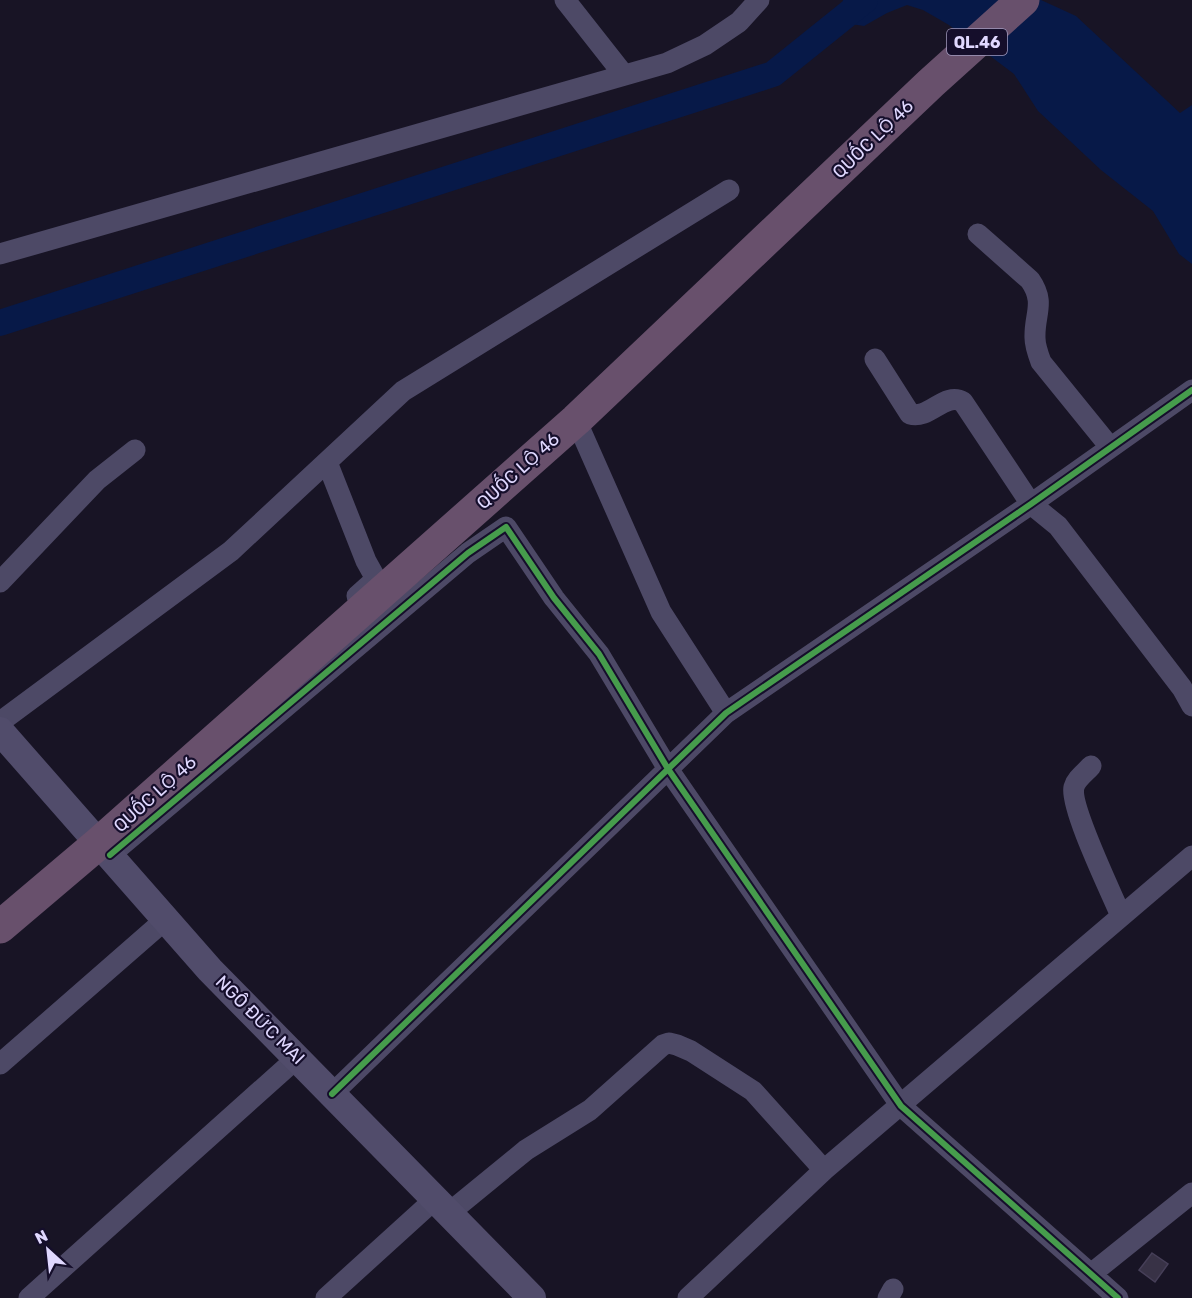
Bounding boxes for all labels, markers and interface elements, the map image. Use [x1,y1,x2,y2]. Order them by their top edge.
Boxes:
road number: QL.46 [947,29,1007,55]
street label: QUỐC LỘ 46 [826,92,918,183]
street label: QUỐC LỘ 46 [470,425,564,514]
street label: QUỐC LỘ 46 [107,748,201,837]
street label: NGÔ ĐỨC MAI [211,971,309,1069]
north arrow [18,1220,78,1280]
text: N [32,1226,51,1248]

